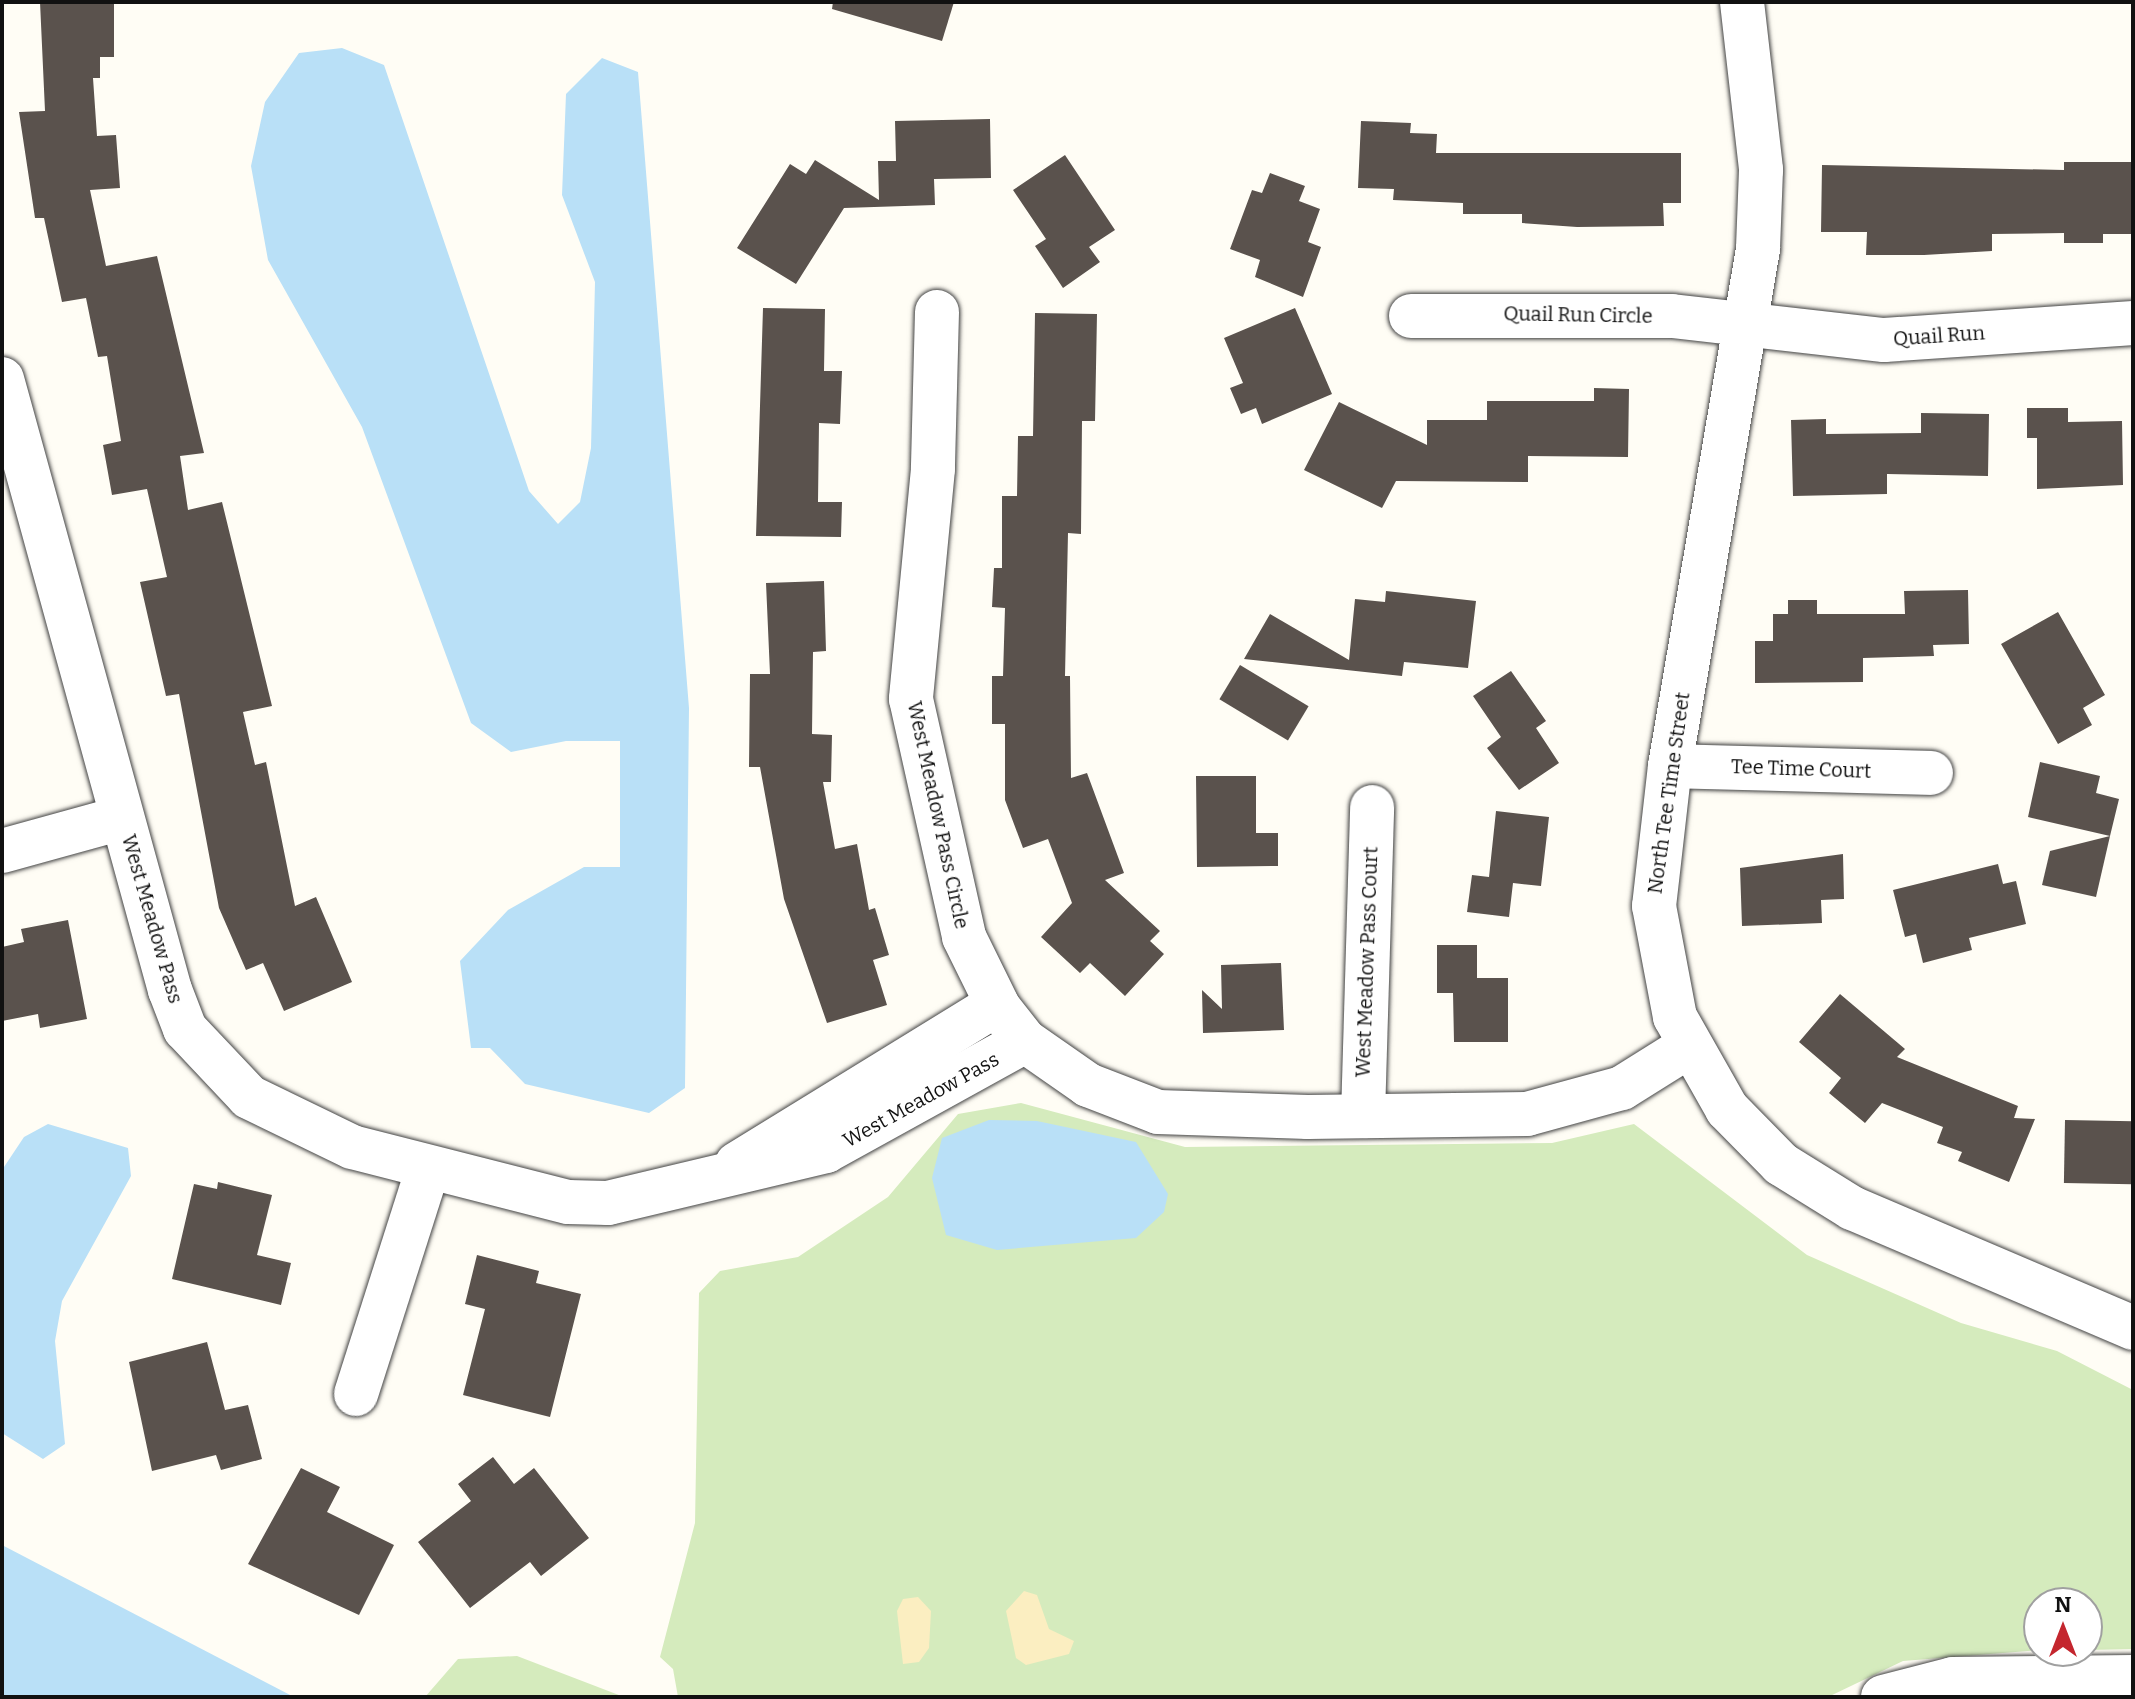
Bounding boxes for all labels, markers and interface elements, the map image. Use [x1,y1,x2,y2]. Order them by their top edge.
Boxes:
street label: Quail Run Circle [1503,302,1653,328]
street label: Quail Run [1892,321,1986,351]
street label: North Tee Time Street [1643,691,1695,895]
street label: West Meadow Pass Circle [902,699,974,931]
street label: Tee Time Court [1731,755,1871,783]
street label: West Meadow Pass [116,832,188,1006]
street label: West Meadow Pass Court [1351,846,1383,1078]
street label: West Meadow Pass [839,1047,1003,1153]
north arrow [2023,1587,2103,1667]
text: N [2055,1591,2071,1618]

